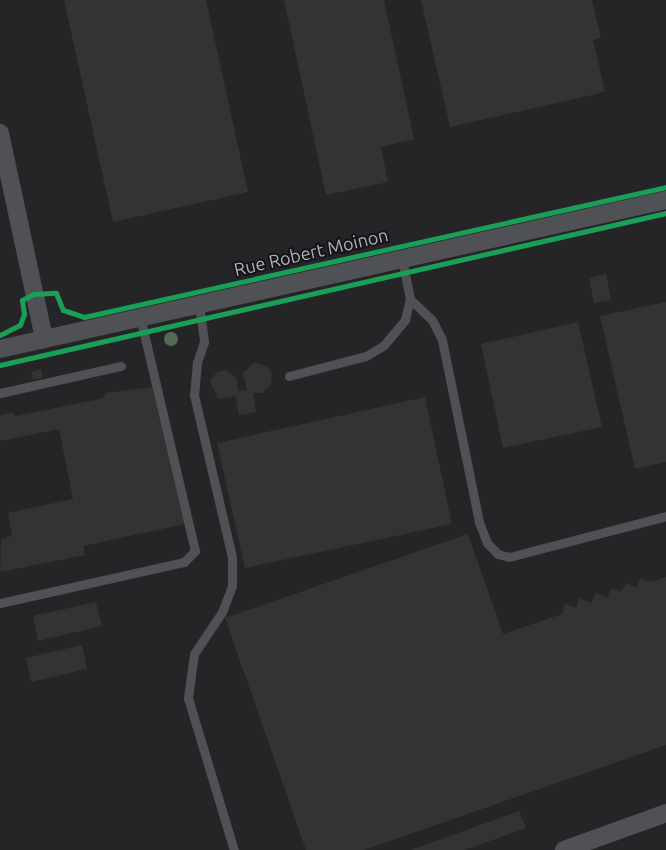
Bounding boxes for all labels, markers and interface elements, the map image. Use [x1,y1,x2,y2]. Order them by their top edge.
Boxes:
street label: Rue Robert Moinon [232,224,390,280]

